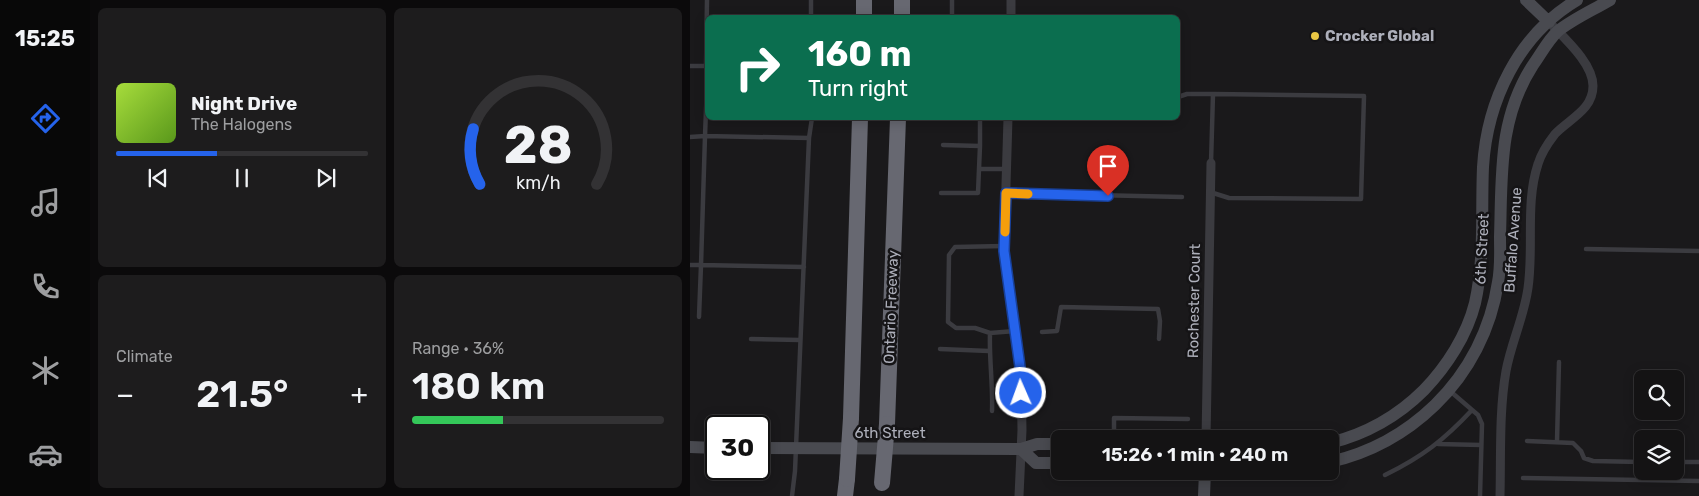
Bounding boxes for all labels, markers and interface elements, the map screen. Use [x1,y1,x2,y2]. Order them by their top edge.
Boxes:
text: 15:25 [15,25,75,52]
place label: Crocker Global [1325,27,1434,45]
marker: Crocker Global [1309,30,1321,42]
text: 160 m [808,33,912,75]
icon: right [725,35,790,100]
text: Turn right [808,75,908,102]
text: Night Drive [191,92,297,115]
icon: directions [28,101,63,136]
text: 28 [503,114,573,176]
text: The Halogens [191,115,292,134]
pin [1087,145,1129,196]
icon: arrive [1094,152,1122,180]
icon: previous [144,164,172,192]
icon: pause [228,164,256,192]
icon: next [312,164,340,192]
text: km/h [516,172,560,193]
icon: music [28,185,63,220]
street label: Buffalo Avenue [1500,187,1526,293]
street label: 6th Street [1471,213,1493,285]
street label: Rochester Court [1184,244,1204,358]
street label: Ontario Freeway [880,250,902,364]
icon: phone [28,269,63,304]
text: Range · 36% [412,339,504,358]
text: Climate [116,347,173,366]
icon: climate [28,353,63,388]
text: 180 km [412,363,545,409]
position arrow [994,366,1046,418]
map controls [1634,370,1684,480]
button: search [1634,370,1684,420]
text: 21.5° [196,371,288,417]
text: − [116,378,134,411]
text: + [351,378,368,411]
speed limit sign: 30 [705,415,770,480]
street label: 6th Street [854,424,926,442]
button: layers [1634,430,1684,480]
icon: car [28,437,63,472]
text: 15:26 · 1 min · 240 m [1102,443,1288,466]

